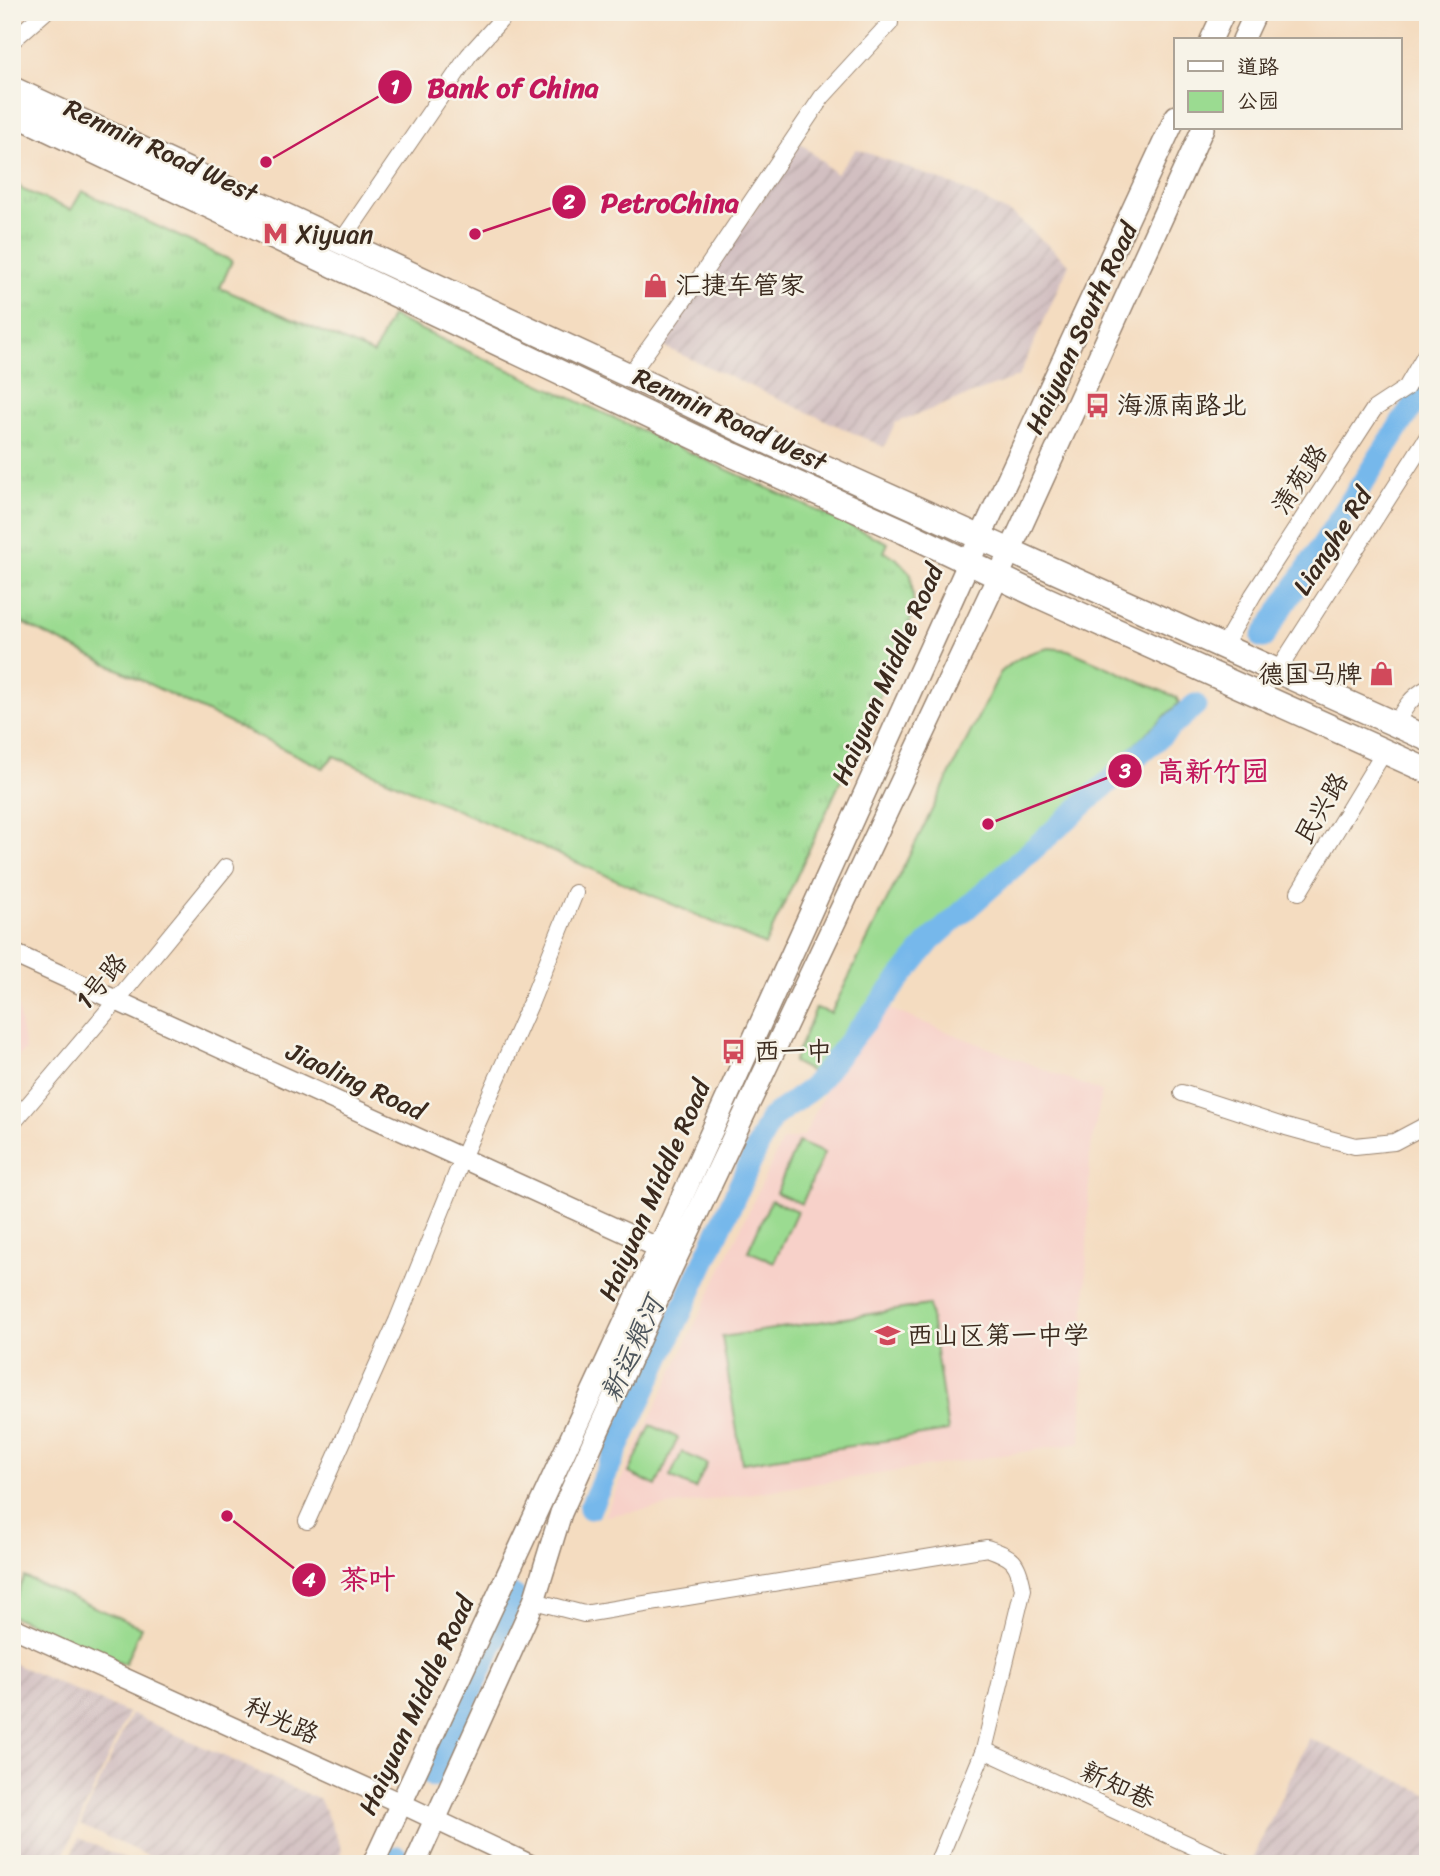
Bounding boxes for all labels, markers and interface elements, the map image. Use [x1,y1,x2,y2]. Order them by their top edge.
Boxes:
legend [1174,38,1402,130]
text: 道路 [1237,48,1279,86]
callout: Bank of China [378,62,613,111]
text: Bank of China [427,63,599,112]
text: 1 [390,68,400,106]
text: 公园 [1237,82,1279,120]
street label: Renmin Road West [56,85,267,216]
callout: PetroChina [552,177,753,226]
text: PetroChina [601,178,739,227]
text: 2 [562,183,575,221]
place label: Xiyuan [295,211,373,257]
street label: Haiyuan South Road [1012,212,1151,442]
metro station icon: Xiyuan [262,220,290,248]
place label: 汇捷车管家 [675,262,805,308]
shop icon: 汇捷车管家 [641,271,669,299]
street label: Renmin Road West [625,354,836,485]
place label: 海源南路北 [1117,382,1247,428]
bus stop icon: 海源南路北 [1083,391,1111,419]
street label: 清苑路 [1258,434,1340,524]
street label: Lianghe Rd [1280,475,1386,605]
street label: Haiyuan Middle Road [818,554,957,792]
place label: 德国马牌 [1258,651,1362,697]
shop icon: 德国马牌 [1368,660,1396,688]
callout: 高新竹园 [1108,747,1283,796]
text: 高新竹园 [1157,747,1269,796]
text: 3 [1118,752,1131,790]
street label: 民兴路 [1281,763,1361,853]
street label: 1号路 [63,942,139,1020]
street label: Jiaoling Road [278,1028,436,1134]
place label: 西一中 [754,1028,832,1074]
bus stop icon: 西一中 [720,1037,748,1065]
street label: Haiyuan Middle Road [585,1070,724,1308]
water label: 新运粮河 [586,1284,680,1410]
place label: 西山区第一中学 [907,1312,1089,1358]
school or university icon: 西山区第一中学 [873,1321,901,1349]
callout: 茶叶 [291,1555,410,1604]
text: 茶叶 [340,1555,396,1604]
text: 4 [301,1561,316,1599]
street label: Haiyuan Middle Road [345,1585,488,1823]
street label: 科光路 [237,1683,327,1757]
street label: 新知巷 [1073,1748,1163,1822]

